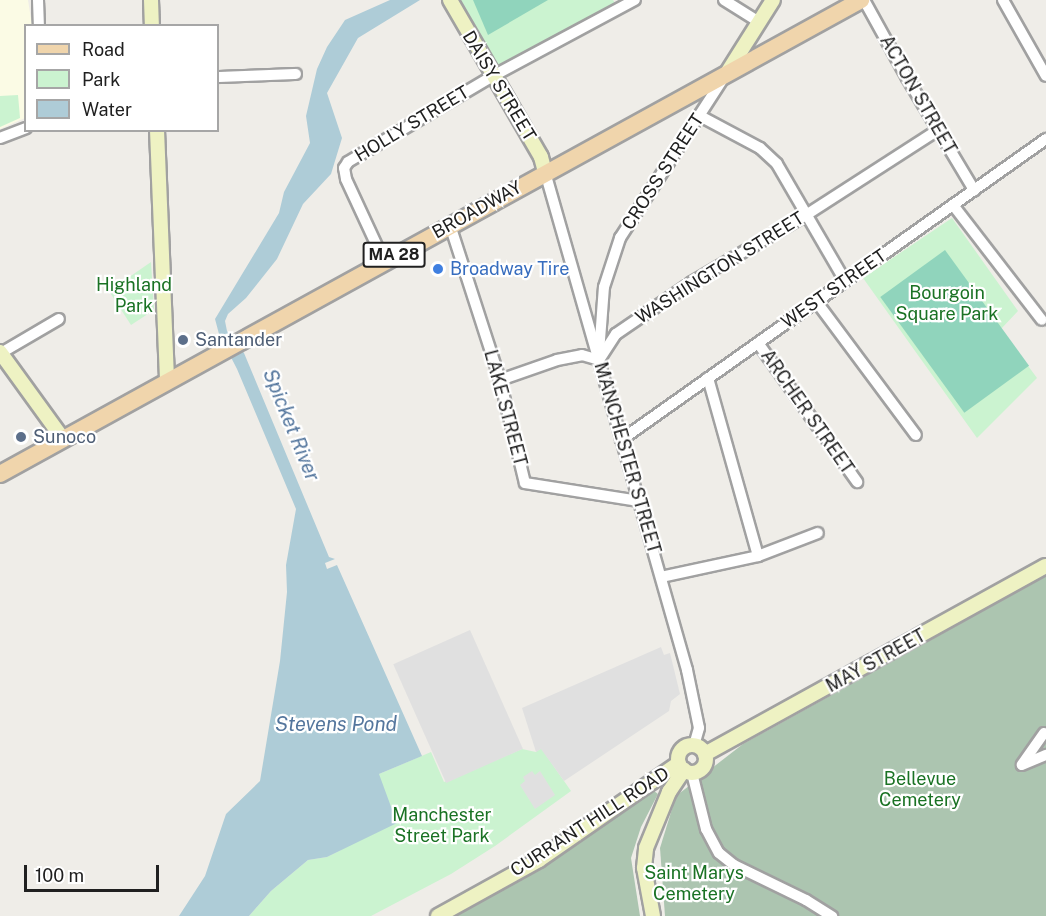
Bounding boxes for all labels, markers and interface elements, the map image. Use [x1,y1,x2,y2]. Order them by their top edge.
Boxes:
legend [24,24,219,132]
street label: DAISY STREET [458,27,540,145]
street label: ACTON STREET [875,32,961,158]
text: Road [82,39,125,60]
text: Park [82,69,120,90]
street label: HOLLY STREET [351,81,473,167]
text: Water [82,99,132,120]
street label: CROSS STREET [617,110,709,234]
street label: BROADWAY [428,177,526,243]
street label: WASHINGTON STREET [632,207,808,329]
road number: MA 28 [362,242,426,268]
street label: WEST STREET [777,245,891,333]
place label: Broadway Tire [450,258,570,280]
marker: Broadway Tire [431,262,445,276]
park label: Highland Park [96,275,172,318]
park label: Bourgoin Square Park [895,283,999,326]
place label: Santander [195,329,282,351]
marker: Santander [176,333,190,347]
street label: ARCHER STREET [756,346,858,478]
street label: LAKE STREET [479,348,531,468]
street label: MANCHESTER STREET [589,360,665,556]
water label: Spicket River [258,365,324,485]
place label: Sunoco [33,426,96,448]
marker: Sunoco [14,430,28,444]
street label: MAY STREET [822,625,930,697]
water label: Stevens Pond [275,712,397,736]
street label: CURRANT HILL ROAD [507,763,673,881]
park label: Bellevue Cemetery [879,769,961,812]
park label: Manchester Street Park [392,805,492,848]
scale bar [27,853,162,891]
park label: Saint Marys Cemetery [644,863,744,906]
text: 100 m [35,865,84,886]

